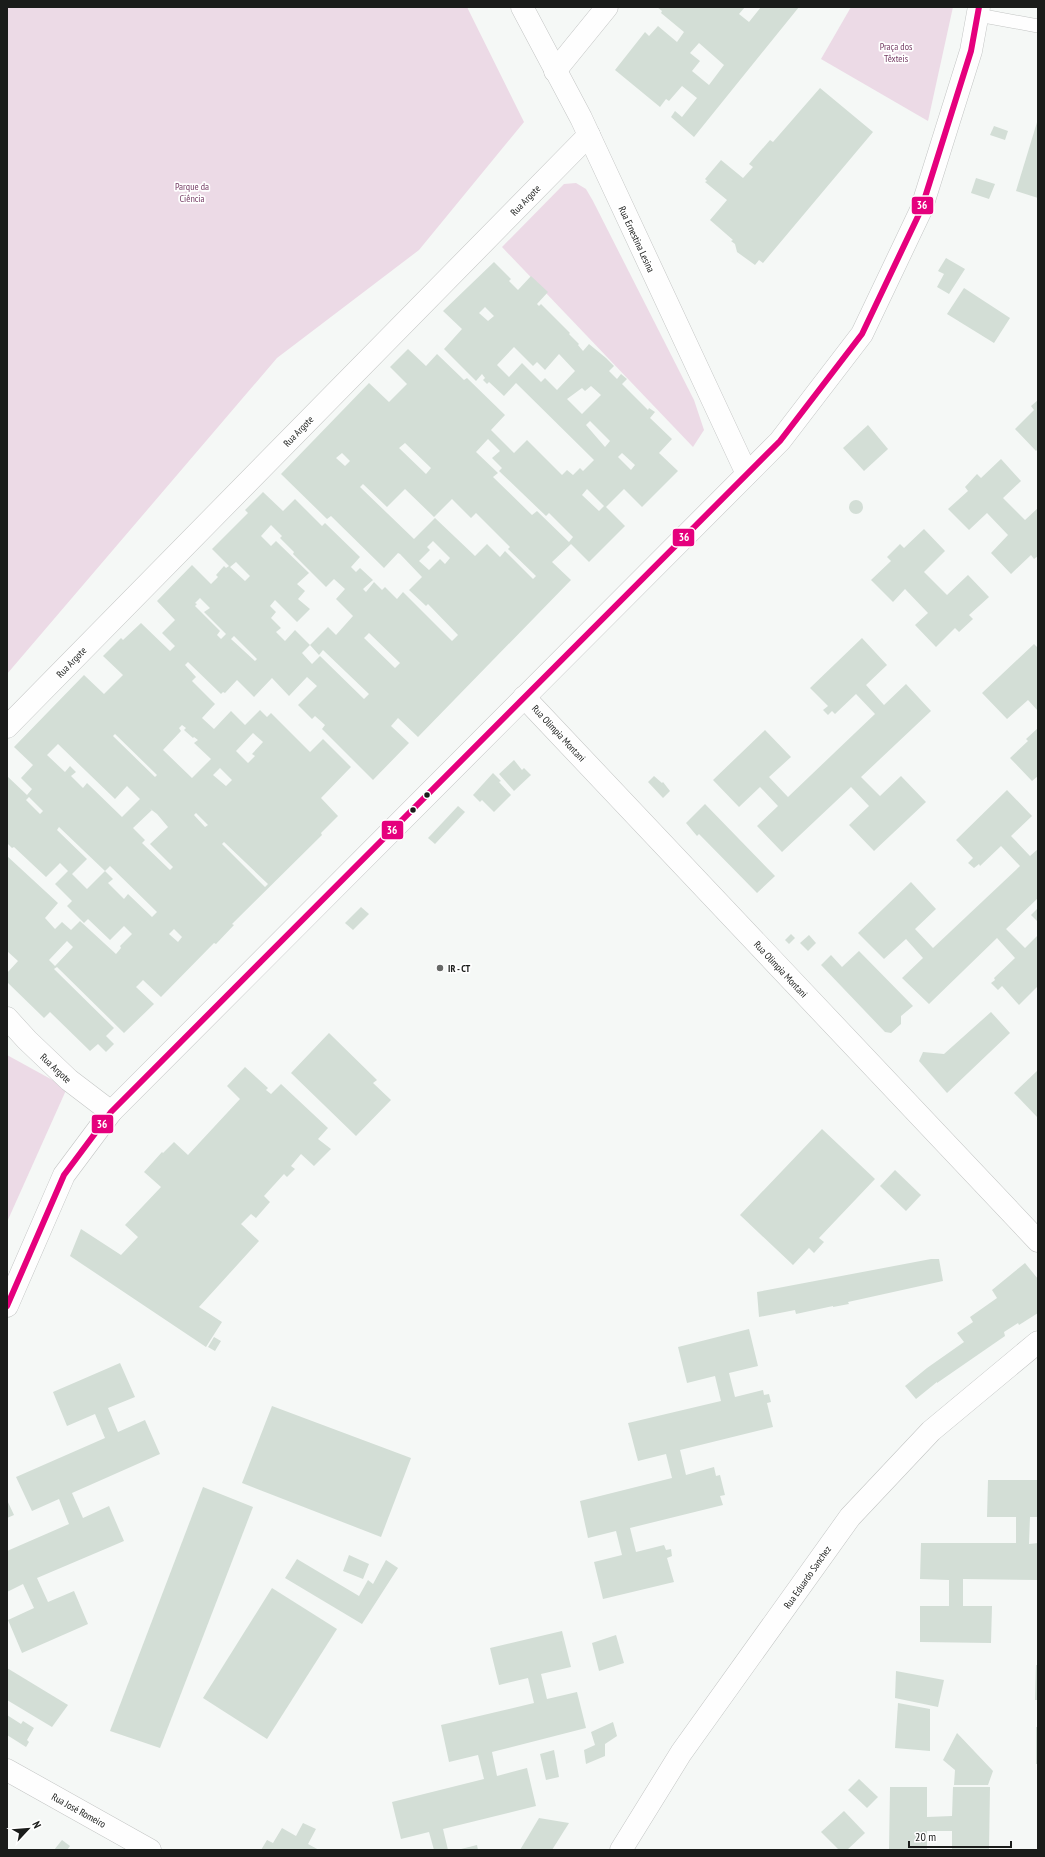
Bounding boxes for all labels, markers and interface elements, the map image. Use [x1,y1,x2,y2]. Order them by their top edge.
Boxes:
park label: Praça dos Têxteis [880,40,913,65]
park label: Parque da Ciência [175,180,209,205]
street label: Rua Argote [508,182,543,218]
line badge: 36 [911,196,934,215]
text: 36 [917,198,927,212]
street label: Rua Ernestina Lesina [616,204,658,274]
street label: Rua Argote [281,413,316,449]
line badge: 36 [672,528,695,547]
text: 36 [679,530,689,544]
street label: Rua Argote [54,644,89,680]
street label: Rua Olimpia Montani [529,702,588,764]
unlabelled marker [422,790,432,800]
unlabelled marker [408,805,418,815]
line badge: 36 [381,820,404,840]
text: 36 [387,823,397,837]
street label: Rua Olimpia Montani [751,938,810,1000]
place label: IR - CT [448,962,471,975]
marker: IR - CT [435,963,445,973]
street label: Rua Argote [37,1051,74,1086]
line badge: 36 [91,1114,114,1134]
text: 36 [97,1117,107,1131]
street label: Rua Eduardo Sanchez [781,1543,834,1611]
street label: Rua José Romeiro [49,1790,108,1831]
north arrow [8,1809,48,1849]
text: N [29,1819,45,1830]
scale bar [909,1823,1011,1849]
text: 20 m [915,1829,936,1844]

